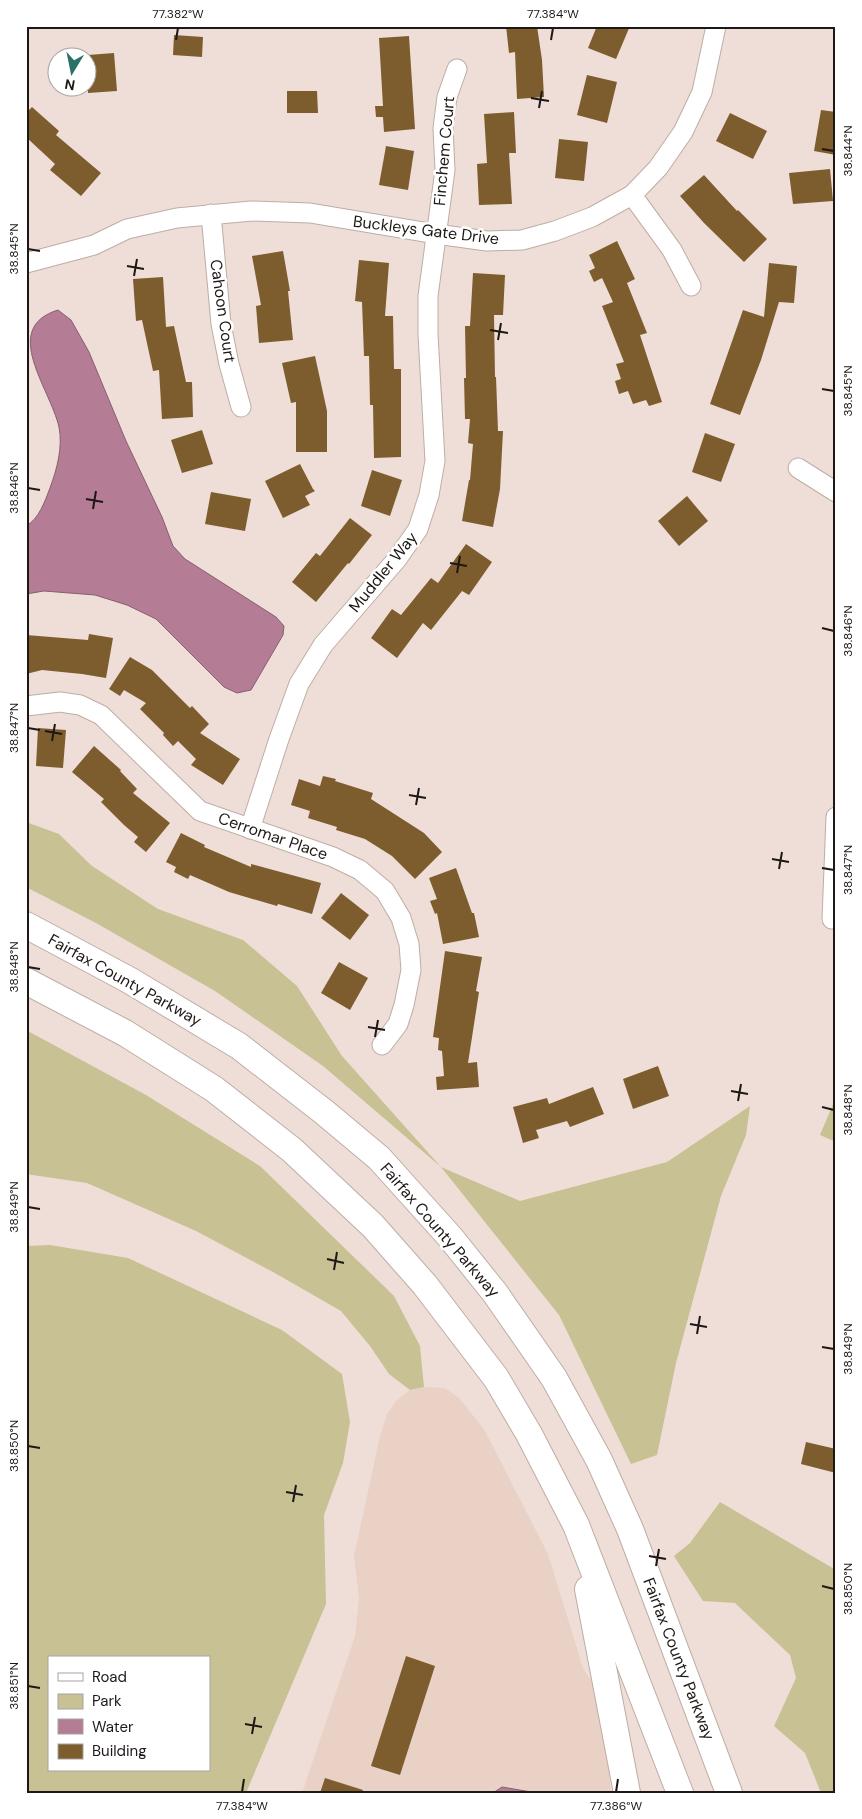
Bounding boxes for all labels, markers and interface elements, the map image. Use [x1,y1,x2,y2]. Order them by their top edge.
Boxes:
text: 77.382°W [152,6,204,22]
text: 77.384°W [527,6,579,22]
north arrow [48,48,98,98]
text: N [63,75,76,95]
street label: Finchem Court [429,95,459,207]
text: 38.844°N [840,125,856,177]
street label: Buckleys Gate Drive [352,211,500,249]
text: 38.845°N [6,223,22,275]
street label: Cahoon Court [205,258,241,364]
text: 38.845°N [840,365,856,417]
text: 38.846°N [6,462,22,514]
street label: Muddler Way [344,527,422,617]
text: 38.846°N [840,605,856,657]
text: 38.847°N [6,703,22,753]
street label: Cerromar Place [215,807,331,865]
text: 38.847°N [840,845,856,895]
street label: Fairfax County Parkway [45,929,205,1031]
text: 38.848°N [6,941,22,993]
text: 38.848°N [840,1084,856,1136]
street label: Fairfax County Parkway [376,1158,504,1302]
text: 38.849°N [6,1181,22,1233]
text: 38.849°N [840,1323,856,1375]
text: 38.850°N [6,1420,22,1472]
text: 38.850°N [840,1563,856,1615]
street label: Fairfax County Parkway [638,1575,720,1743]
legend [48,1656,210,1772]
text: 38.851°N [6,1662,22,1710]
text: Road [92,1667,127,1687]
text: Park [92,1691,122,1711]
text: Water [92,1717,134,1737]
text: Building [92,1741,147,1761]
text: 77.384°W [216,1798,268,1814]
text: 77.386°W [590,1798,642,1814]

